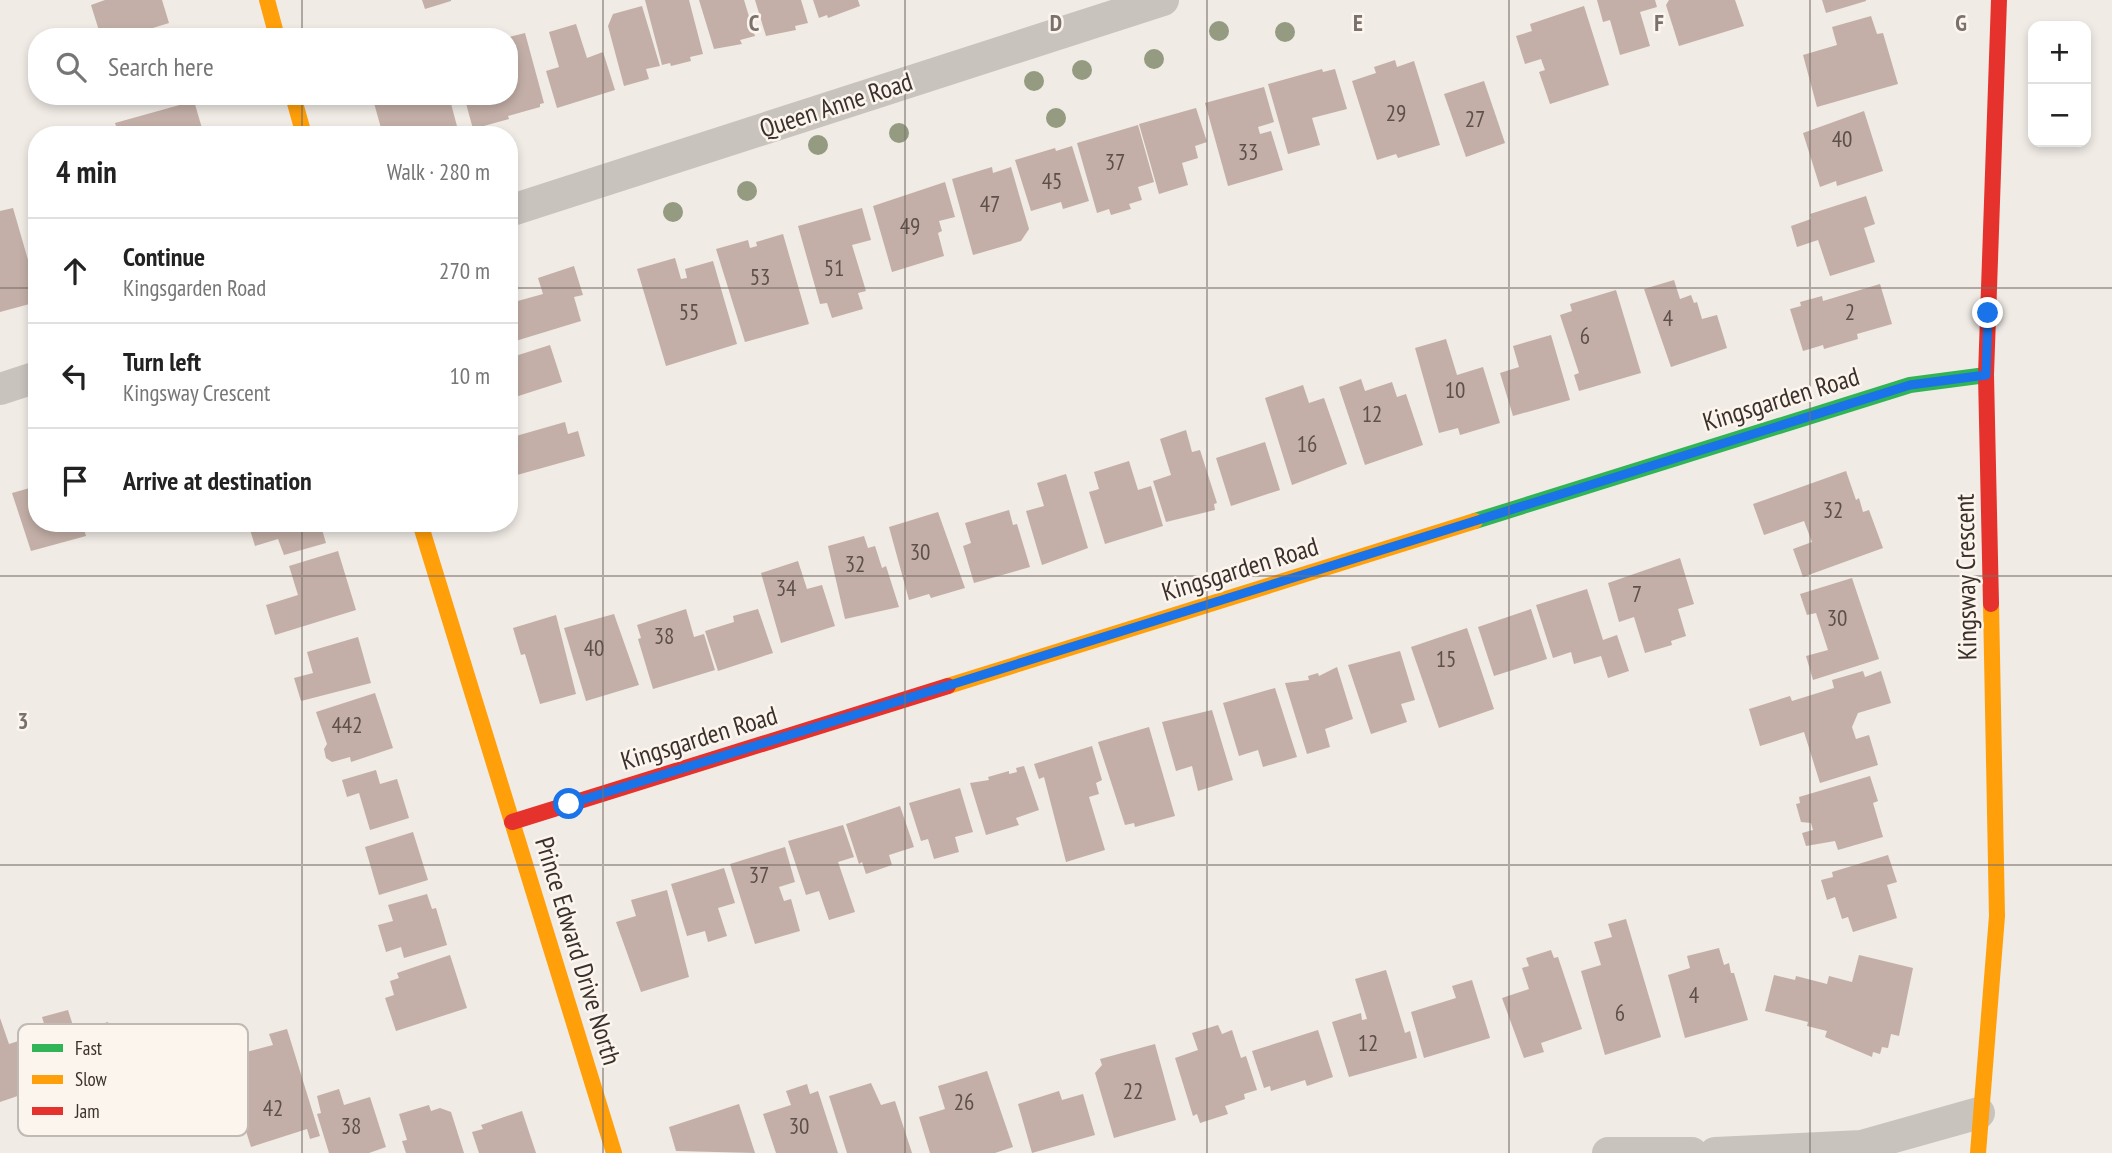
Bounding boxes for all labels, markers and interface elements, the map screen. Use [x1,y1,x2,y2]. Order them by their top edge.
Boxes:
text: C [749,8,760,37]
text: D [1050,8,1062,37]
text: E [1353,8,1363,37]
text: F [1654,8,1664,37]
text: G [1955,8,1967,37]
map controls [2028,21,2091,147]
button: + [2028,21,2091,84]
search box [28,28,518,105]
icon: search [52,48,90,86]
text: Search here [108,50,214,83]
street label: Queen Anne Road [755,64,916,145]
button: − [2028,84,2091,147]
house number: 29 [1386,98,1406,127]
house number: 27 [1465,104,1485,133]
house number: 40 [1832,124,1852,153]
house number: 33 [1238,137,1258,166]
house number: 37 [1105,147,1125,176]
text: 4 min [56,152,117,191]
text: Walk · 280 m [387,157,490,186]
house number: 45 [1042,166,1062,195]
house number: 47 [980,189,1000,218]
house number: 49 [900,211,920,240]
text: Continue [123,240,205,273]
icon: ahead [56,252,94,290]
house number: 51 [824,253,844,282]
text: 270 m [439,256,490,285]
house number: 53 [750,262,770,291]
text: Kingsgarden Road [123,273,266,302]
house number: 55 [679,297,699,326]
house number: 2 [1845,297,1855,326]
route end [1972,297,2003,328]
house number: 4 [1663,303,1673,332]
house number: 6 [1580,321,1590,350]
text: Turn left [123,345,201,378]
icon: left [56,357,94,395]
street label: Kingsgarden Road [1699,359,1863,438]
text: 10 m [449,361,490,390]
house number: 10 [1445,375,1465,404]
text: Kingsway Crescent [123,378,270,407]
house number: 12 [1362,399,1382,428]
house number: 16 [1297,429,1317,458]
icon: arrive [56,462,94,500]
text: Arrive at destination [123,464,312,497]
street label: Kingsway Crescent [1948,493,1983,661]
house number: 32 [1823,495,1843,524]
street label: Kingsgarden Road [1158,529,1322,608]
house number: 30 [910,537,930,566]
house number: 32 [845,549,865,578]
house number: 34 [776,573,796,602]
house number: 7 [1632,579,1642,608]
house number: 30 [1827,603,1847,632]
house number: 38 [654,621,674,650]
house number: 40 [584,633,604,662]
house number: 15 [1436,644,1456,673]
street label: Kingsgarden Road [617,698,781,777]
text: 3 [18,706,29,735]
house number: 442 [331,710,363,739]
route start [553,788,584,819]
street label: Prince Edward Drive North [528,833,629,1069]
house number: 37 [749,860,769,889]
house number: 4 [1689,980,1699,1009]
house number: 6 [1615,998,1625,1027]
legend [18,1024,248,1136]
house number: 12 [1358,1028,1378,1057]
text: Fast [75,1036,103,1060]
text: Slow [75,1067,108,1091]
house number: 22 [1123,1076,1143,1105]
house number: 26 [954,1087,974,1116]
house number: 42 [263,1093,283,1122]
text: Jam [74,1099,100,1123]
house number: 38 [341,1111,361,1140]
house number: 30 [789,1111,809,1140]

